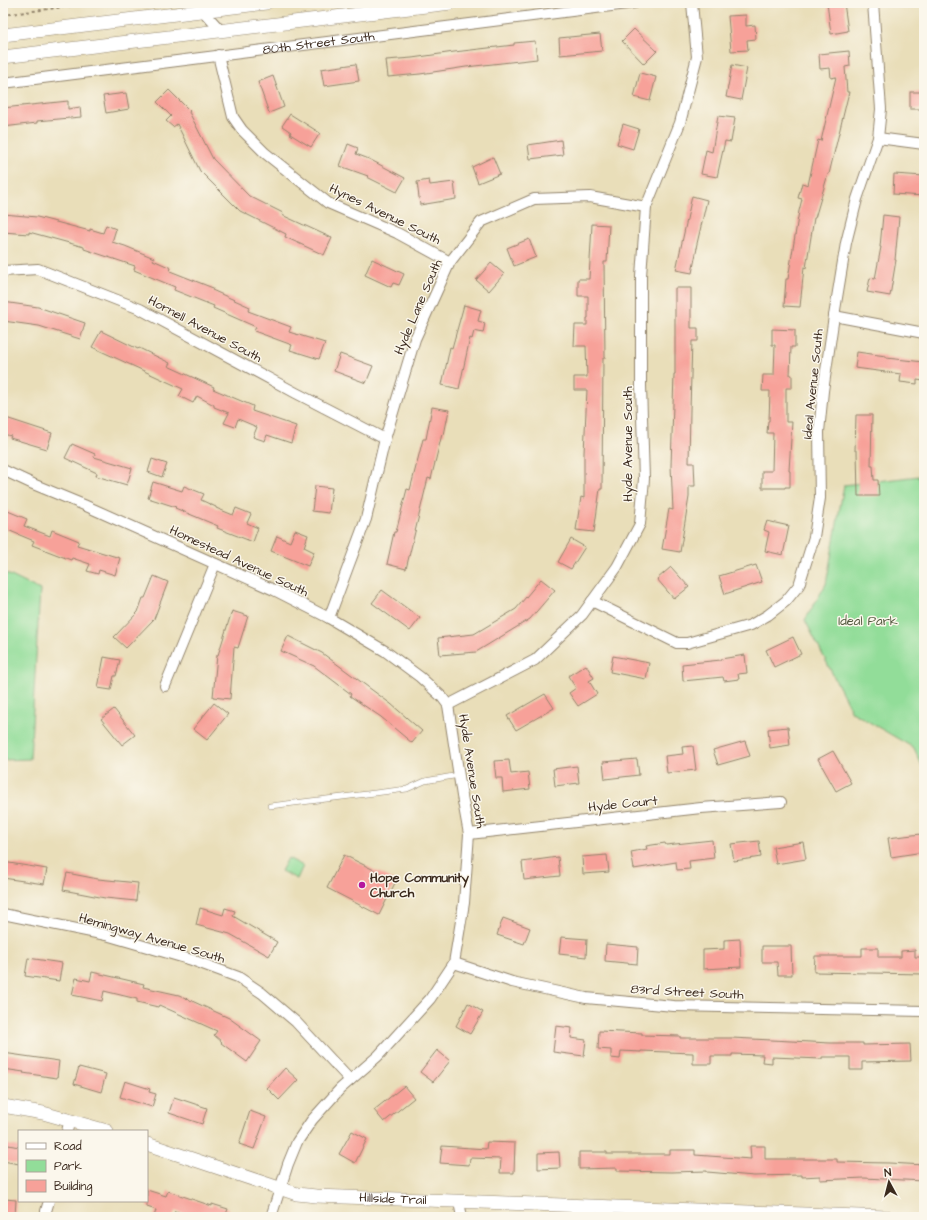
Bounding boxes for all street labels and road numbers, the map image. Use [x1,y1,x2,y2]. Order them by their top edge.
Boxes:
street label: 80th Street South [261,27,376,59]
street label: Hynes Avenue South [326,179,444,250]
street label: Hyde Lane South [390,256,447,358]
street label: Hornell Avenue South [145,291,266,367]
street label: Ideal Avenue South [798,327,828,440]
street label: Hyde Avenue South [619,386,638,502]
street label: Homestead Avenue South [167,521,312,601]
street label: Hyde Avenue South [453,713,490,830]
street label: Hyde Court [588,791,659,818]
street label: Hemingway Avenue South [77,909,228,969]
street label: 83rd Street South [630,980,745,1004]
street label: Hillside Trail [359,1189,427,1209]

